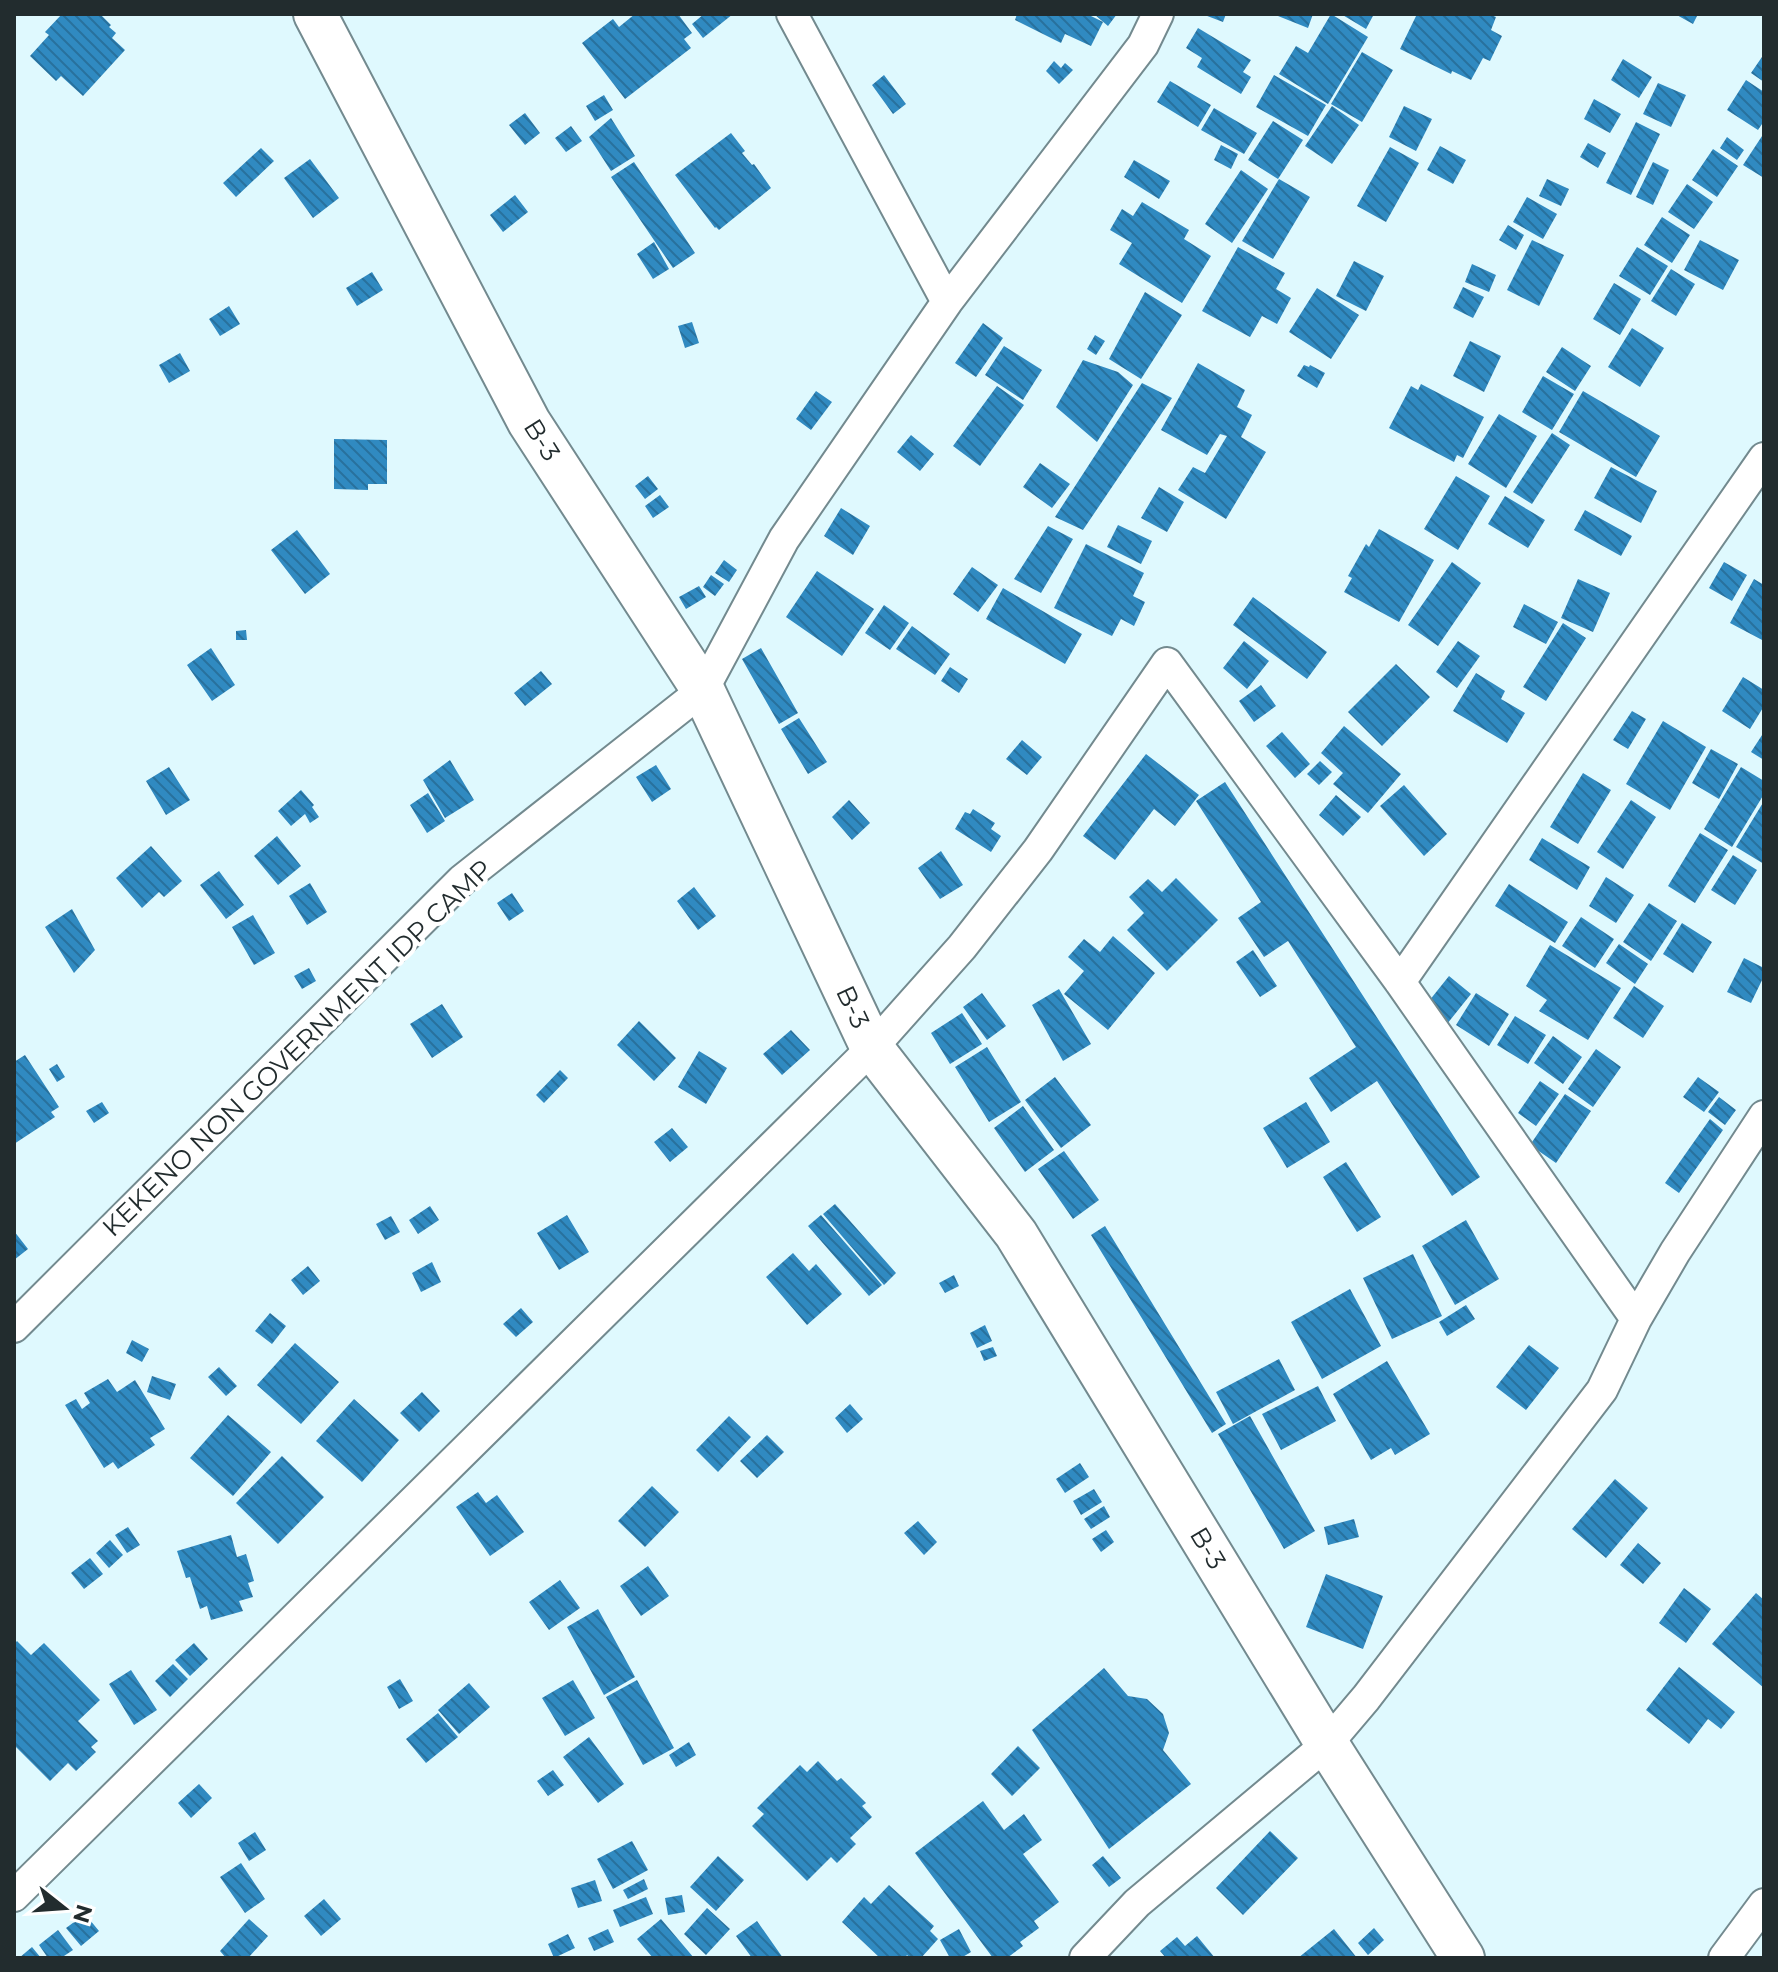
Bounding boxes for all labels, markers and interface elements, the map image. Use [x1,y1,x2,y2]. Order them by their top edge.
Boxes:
street label: B-3 [517,413,567,467]
street label: KEKENO NON GOVERNMENT IDP CAMP [96,853,498,1243]
street label: B-3 [829,980,877,1034]
street label: B-3 [1183,1521,1233,1575]
north arrow [24,1868,104,1948]
text: N [67,1901,98,1926]

